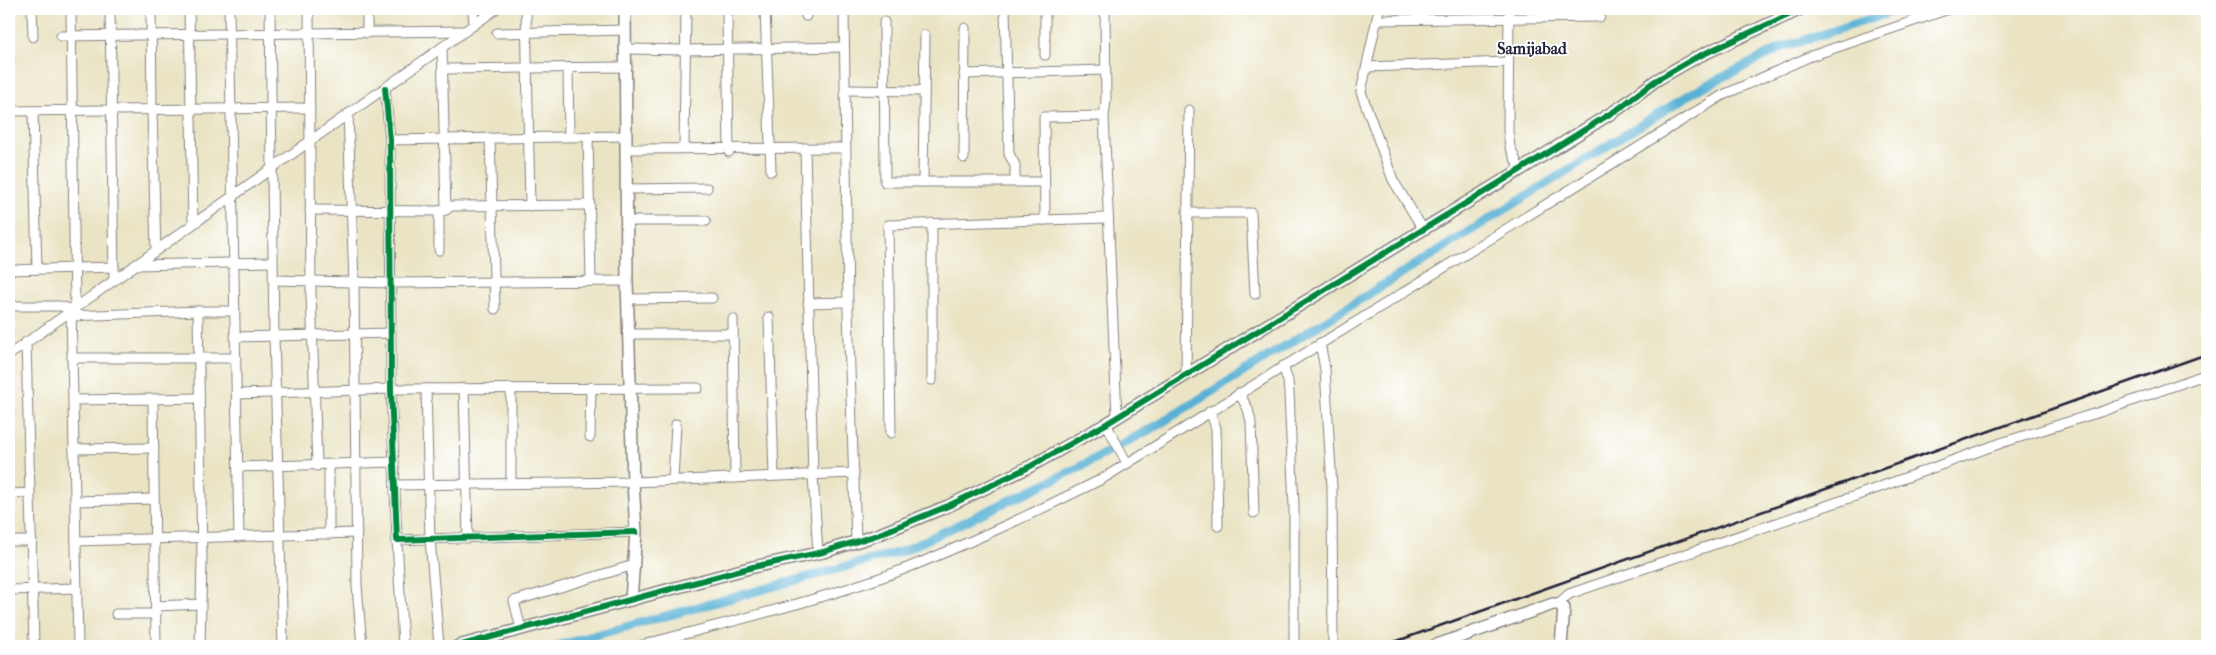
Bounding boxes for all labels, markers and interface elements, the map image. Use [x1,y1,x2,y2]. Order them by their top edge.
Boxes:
district label: Samijabad [1497,39,1568,58]

